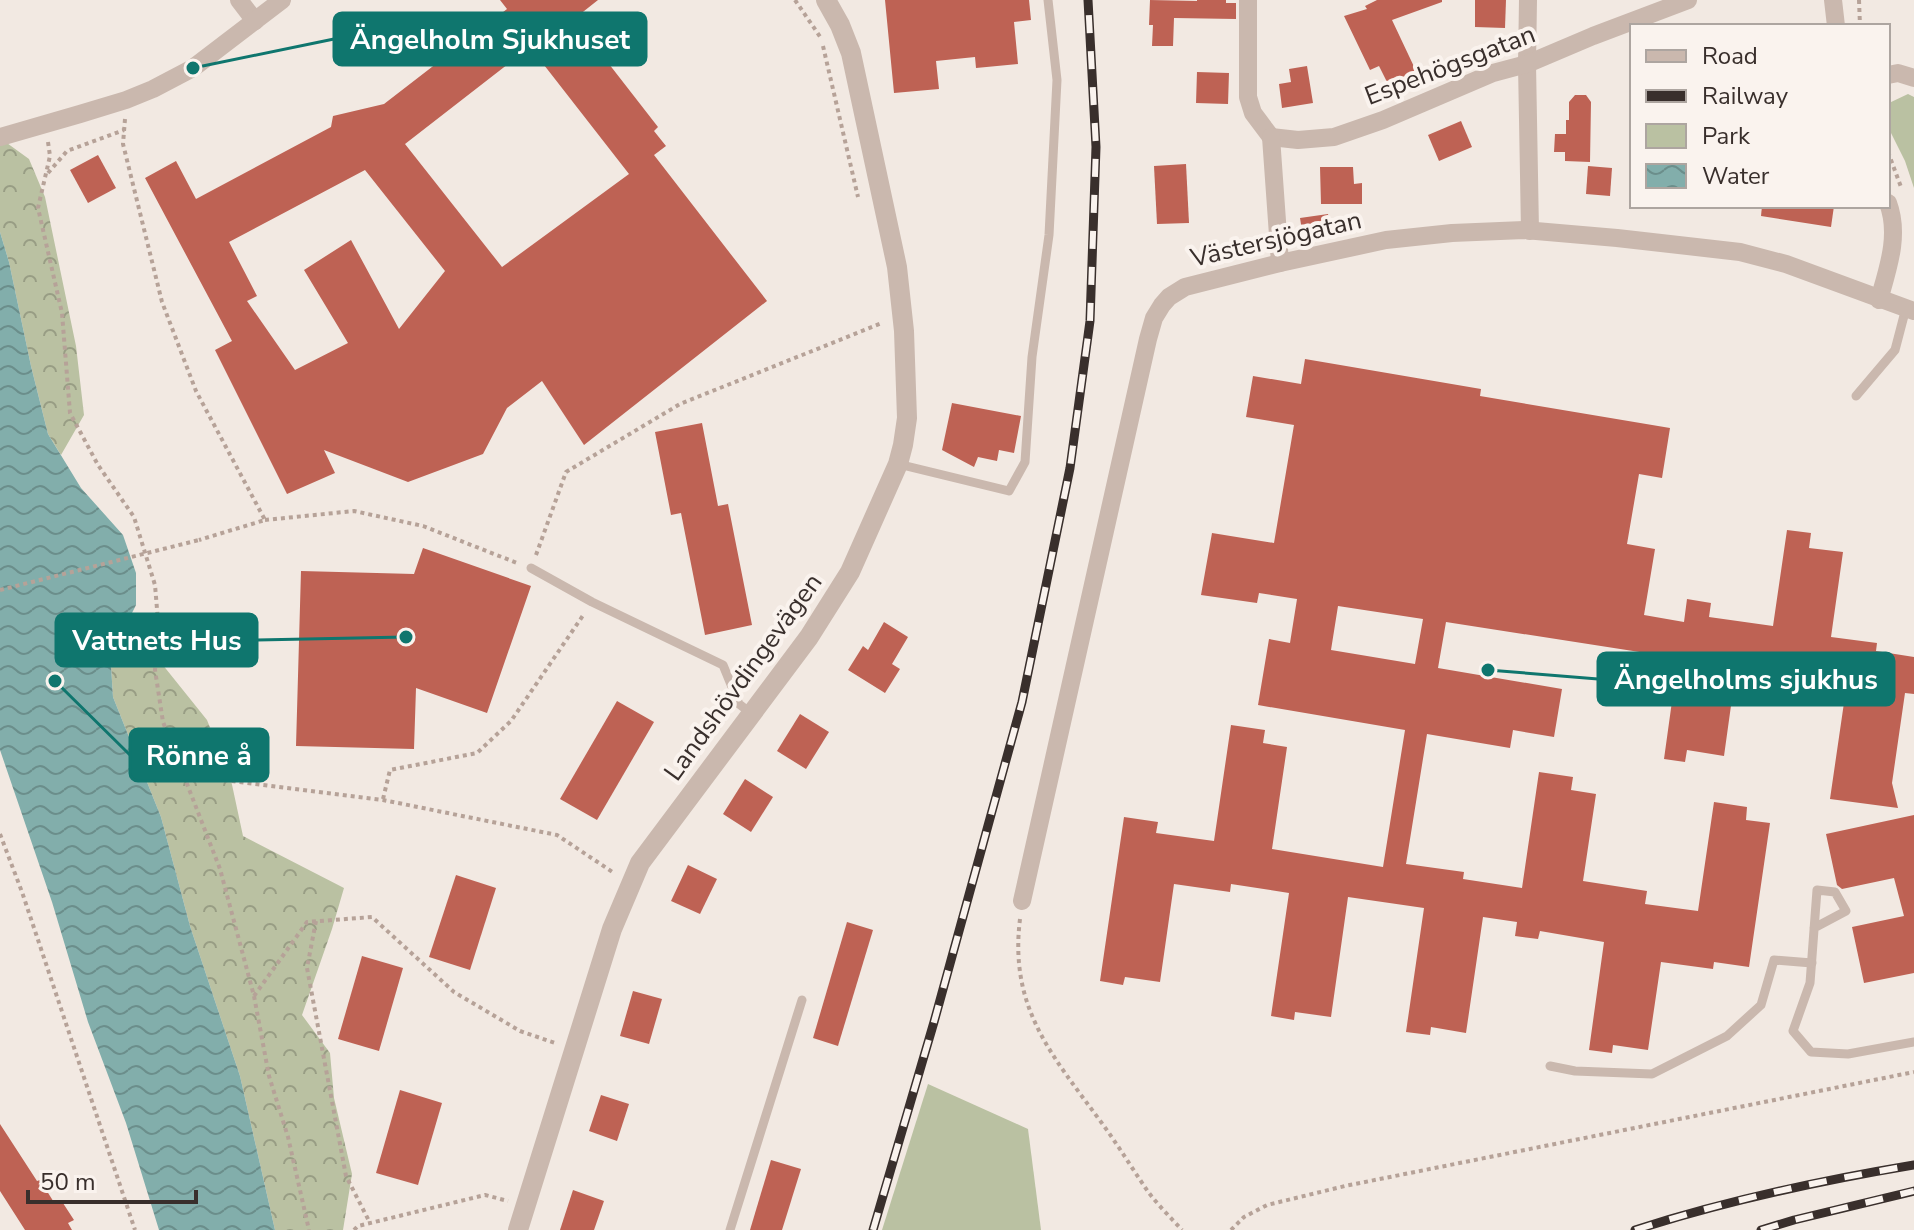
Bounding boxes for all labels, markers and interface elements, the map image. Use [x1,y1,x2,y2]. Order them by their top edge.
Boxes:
callout: Ängelholm Sjukhuset [334,13,646,65]
street label: Espehögsgatan [1360,16,1540,114]
text: Ängelholm Sjukhuset [350,21,630,59]
legend [1630,24,1890,208]
text: Road [1702,40,1758,72]
text: Railway [1702,80,1789,112]
text: Park [1702,120,1751,152]
text: Water [1702,160,1770,192]
street label: Västersjögatan [1186,202,1365,276]
street label: Landshövdingevägen [656,566,830,788]
callout: Vattnets Hus [56,614,257,666]
text: Vattnets Hus [71,622,242,660]
callout: Ängelholms sjukhus [1598,653,1894,705]
text: Ängelholms sjukhus [1614,661,1878,699]
callout: Rönne å [130,729,268,781]
text: Rönne å [146,737,252,775]
scale bar [28,1154,196,1204]
text: 50 m [40,1166,96,1198]

